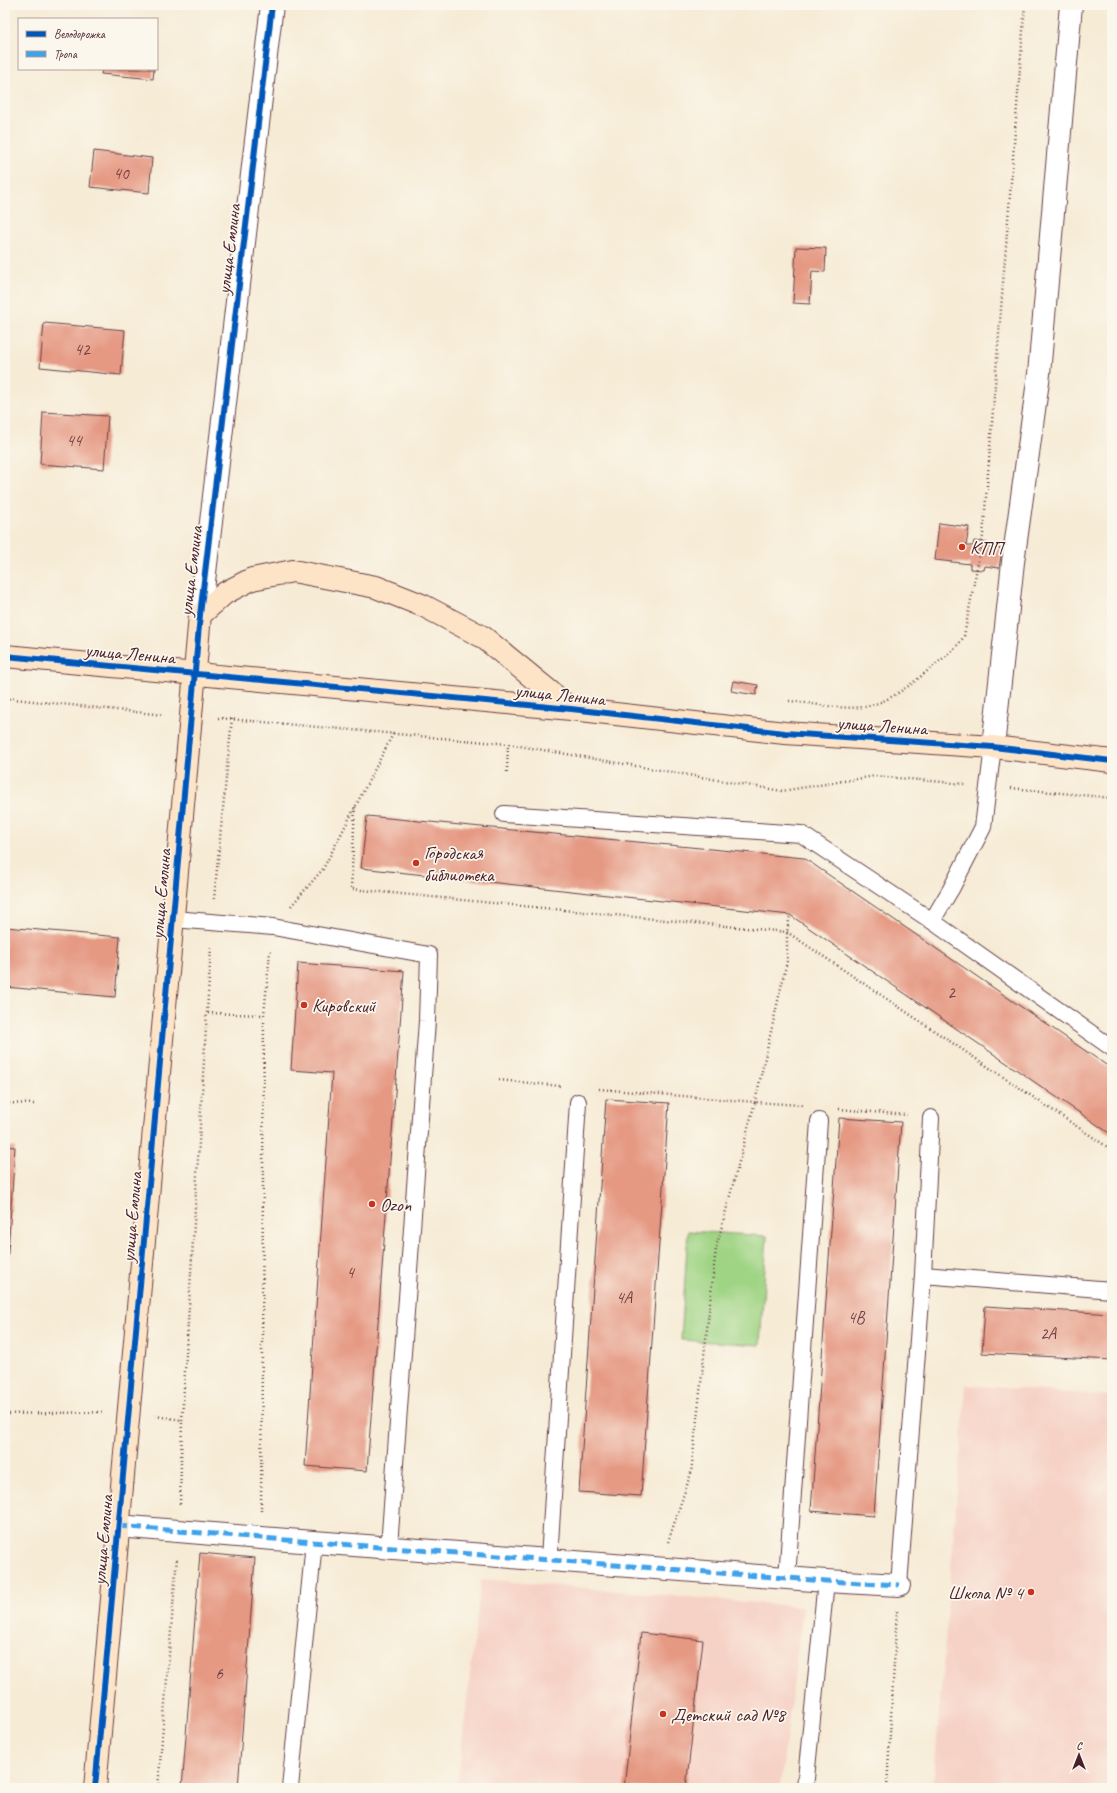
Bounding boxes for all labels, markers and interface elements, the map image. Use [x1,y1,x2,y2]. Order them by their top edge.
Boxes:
legend [18,18,158,70]
text: Велодорожка [54,26,106,42]
text: Тропа [54,46,78,62]
house number: 40 [113,163,130,184]
street label: улица Емлина [211,201,247,296]
house number: 42 [74,339,91,360]
house number: 44 [66,430,84,451]
street label: улица Емлина [173,523,209,618]
place label: КПП [970,536,1006,560]
marker: КПП [957,542,967,552]
street label: улица Ленина [83,638,178,670]
street label: улица Ленина [513,678,608,712]
street label: улица Ленина [835,711,930,741]
place label: Городская библиотека [424,841,495,887]
street label: улица Емлина [145,847,177,941]
marker: Городская библиотека [411,858,421,868]
house number: 2 [947,982,956,1003]
place label: Кировский [312,994,377,1018]
marker: Кировский [299,1000,309,1010]
street label: улица Емлина [116,1170,148,1264]
place label: Ozon [380,1193,412,1217]
marker: Ozon [367,1199,377,1209]
house number: 4 [346,1262,356,1283]
house number: 4А [616,1287,634,1308]
house number: 4В [848,1307,865,1328]
house number: 2А [1040,1323,1058,1344]
street label: улица Емлина [87,1493,119,1587]
place label: Школа № 4 [948,1581,1025,1605]
marker: Школа № 4 [1026,1587,1036,1597]
house number: 6 [215,1663,224,1684]
place label: Детский сад №8 [671,1703,787,1727]
marker: Детский сад №8 [658,1709,668,1719]
north arrow [1059,1735,1099,1775]
text: С [1076,1738,1083,1752]

